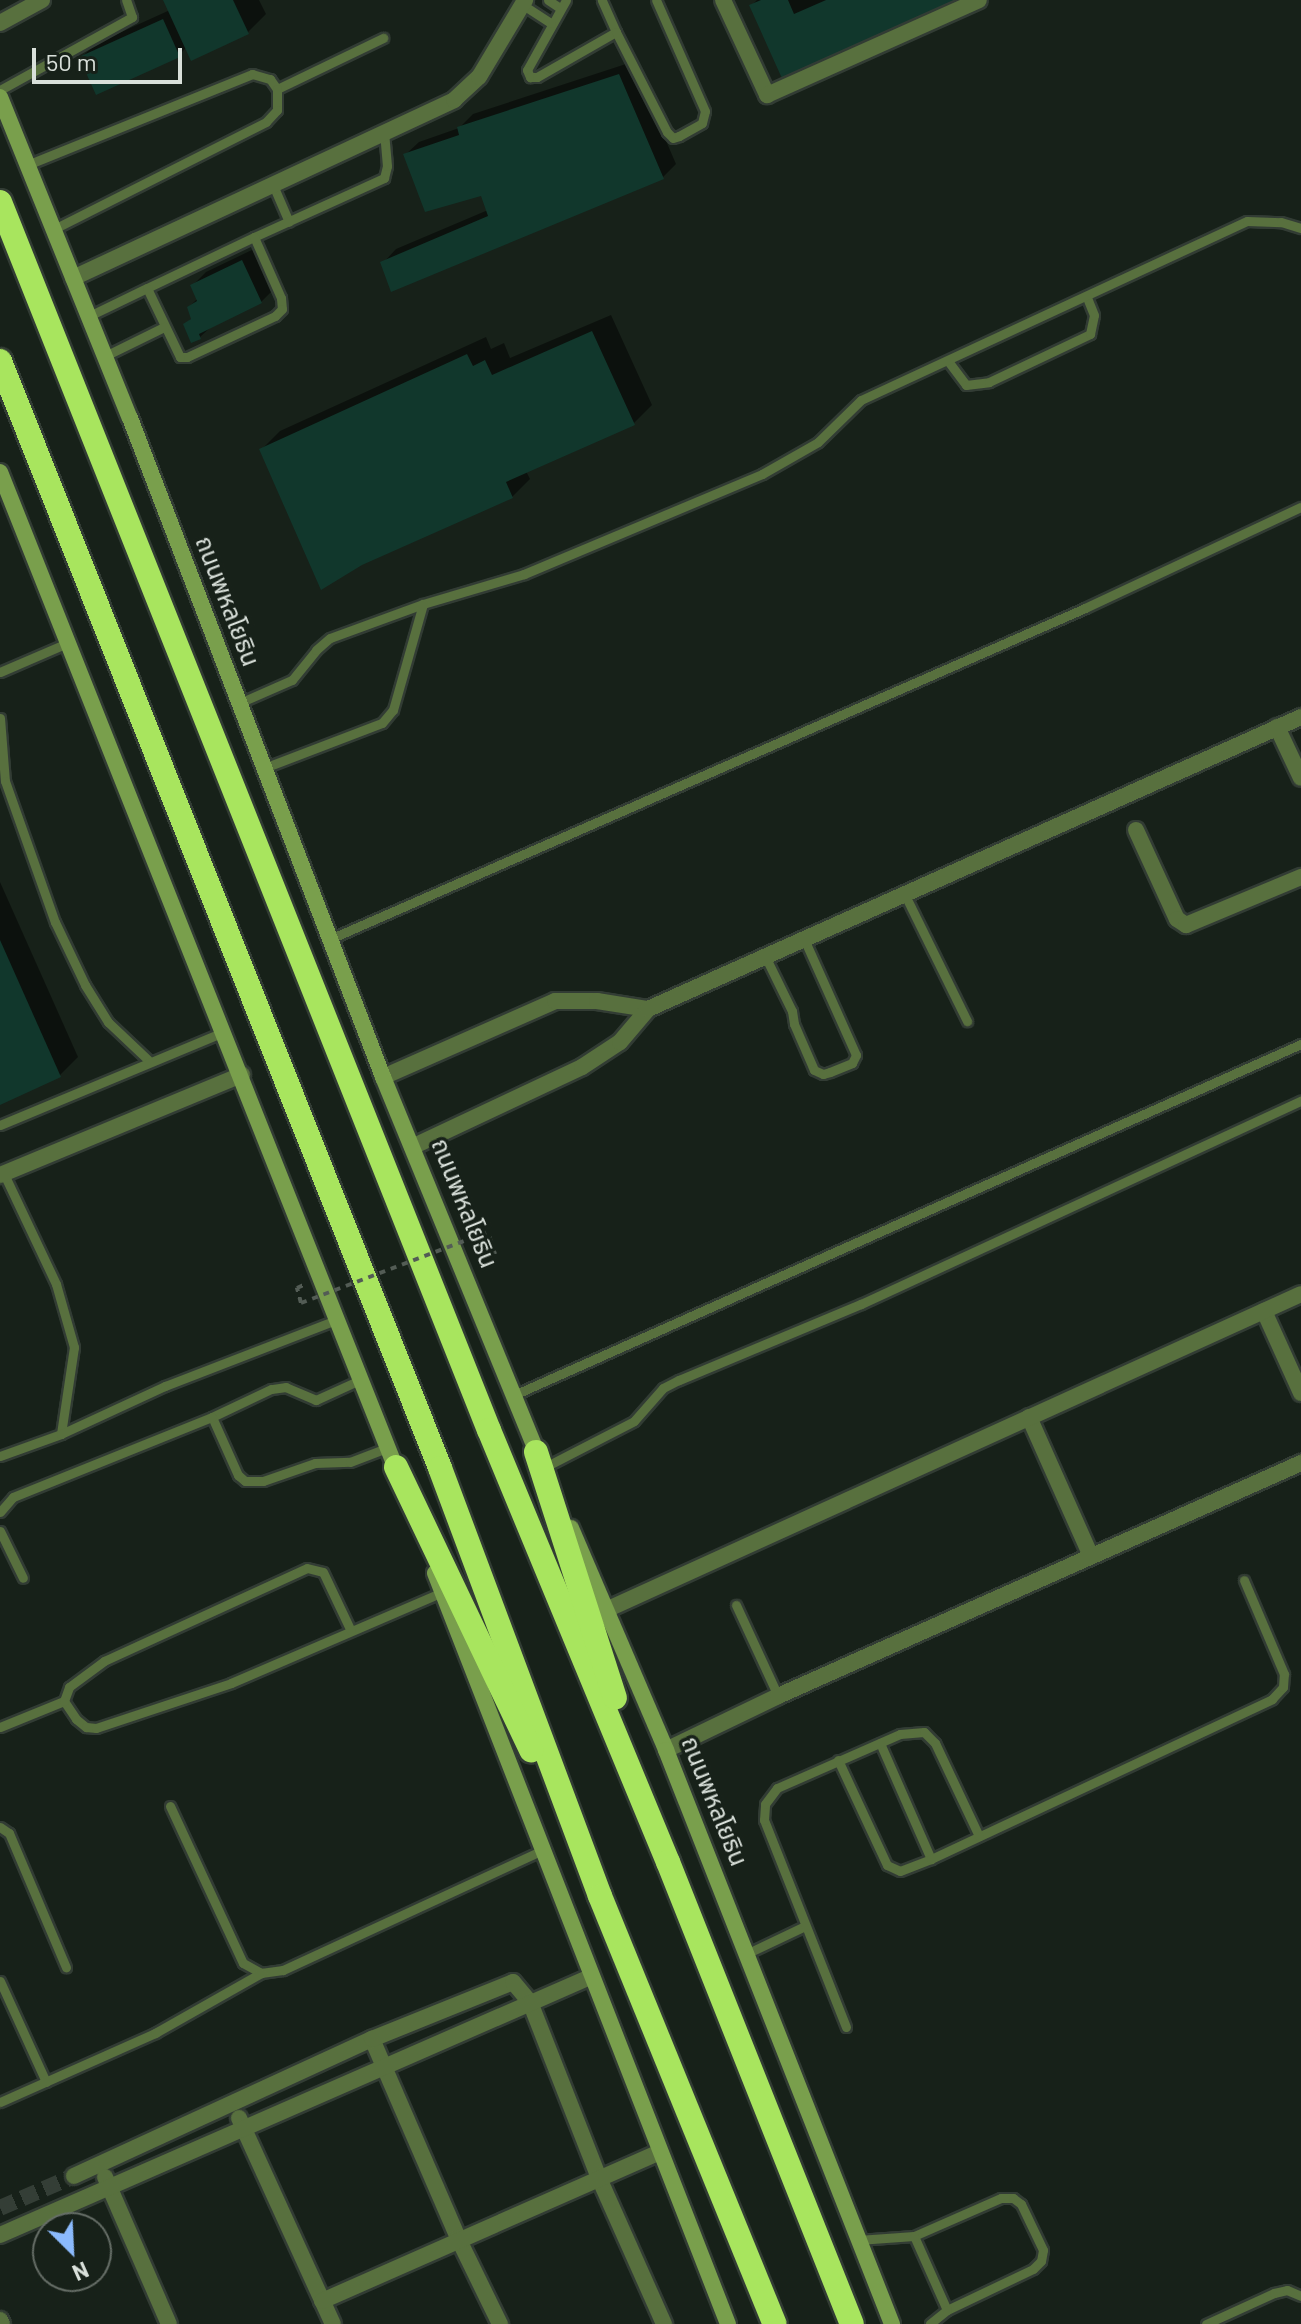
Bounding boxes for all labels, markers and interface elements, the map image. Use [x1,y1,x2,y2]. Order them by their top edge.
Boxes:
scale bar [36,32,186,82]
text: 50 m [46,47,97,76]
street label: ถนนพหลโยธิน [190,532,266,670]
street label: ถนนพหลโยธิน [426,1134,504,1272]
street label: ถนนพหลโยธิน [676,1732,754,1870]
north arrow [32,2212,112,2292]
text: N [69,2257,93,2287]

